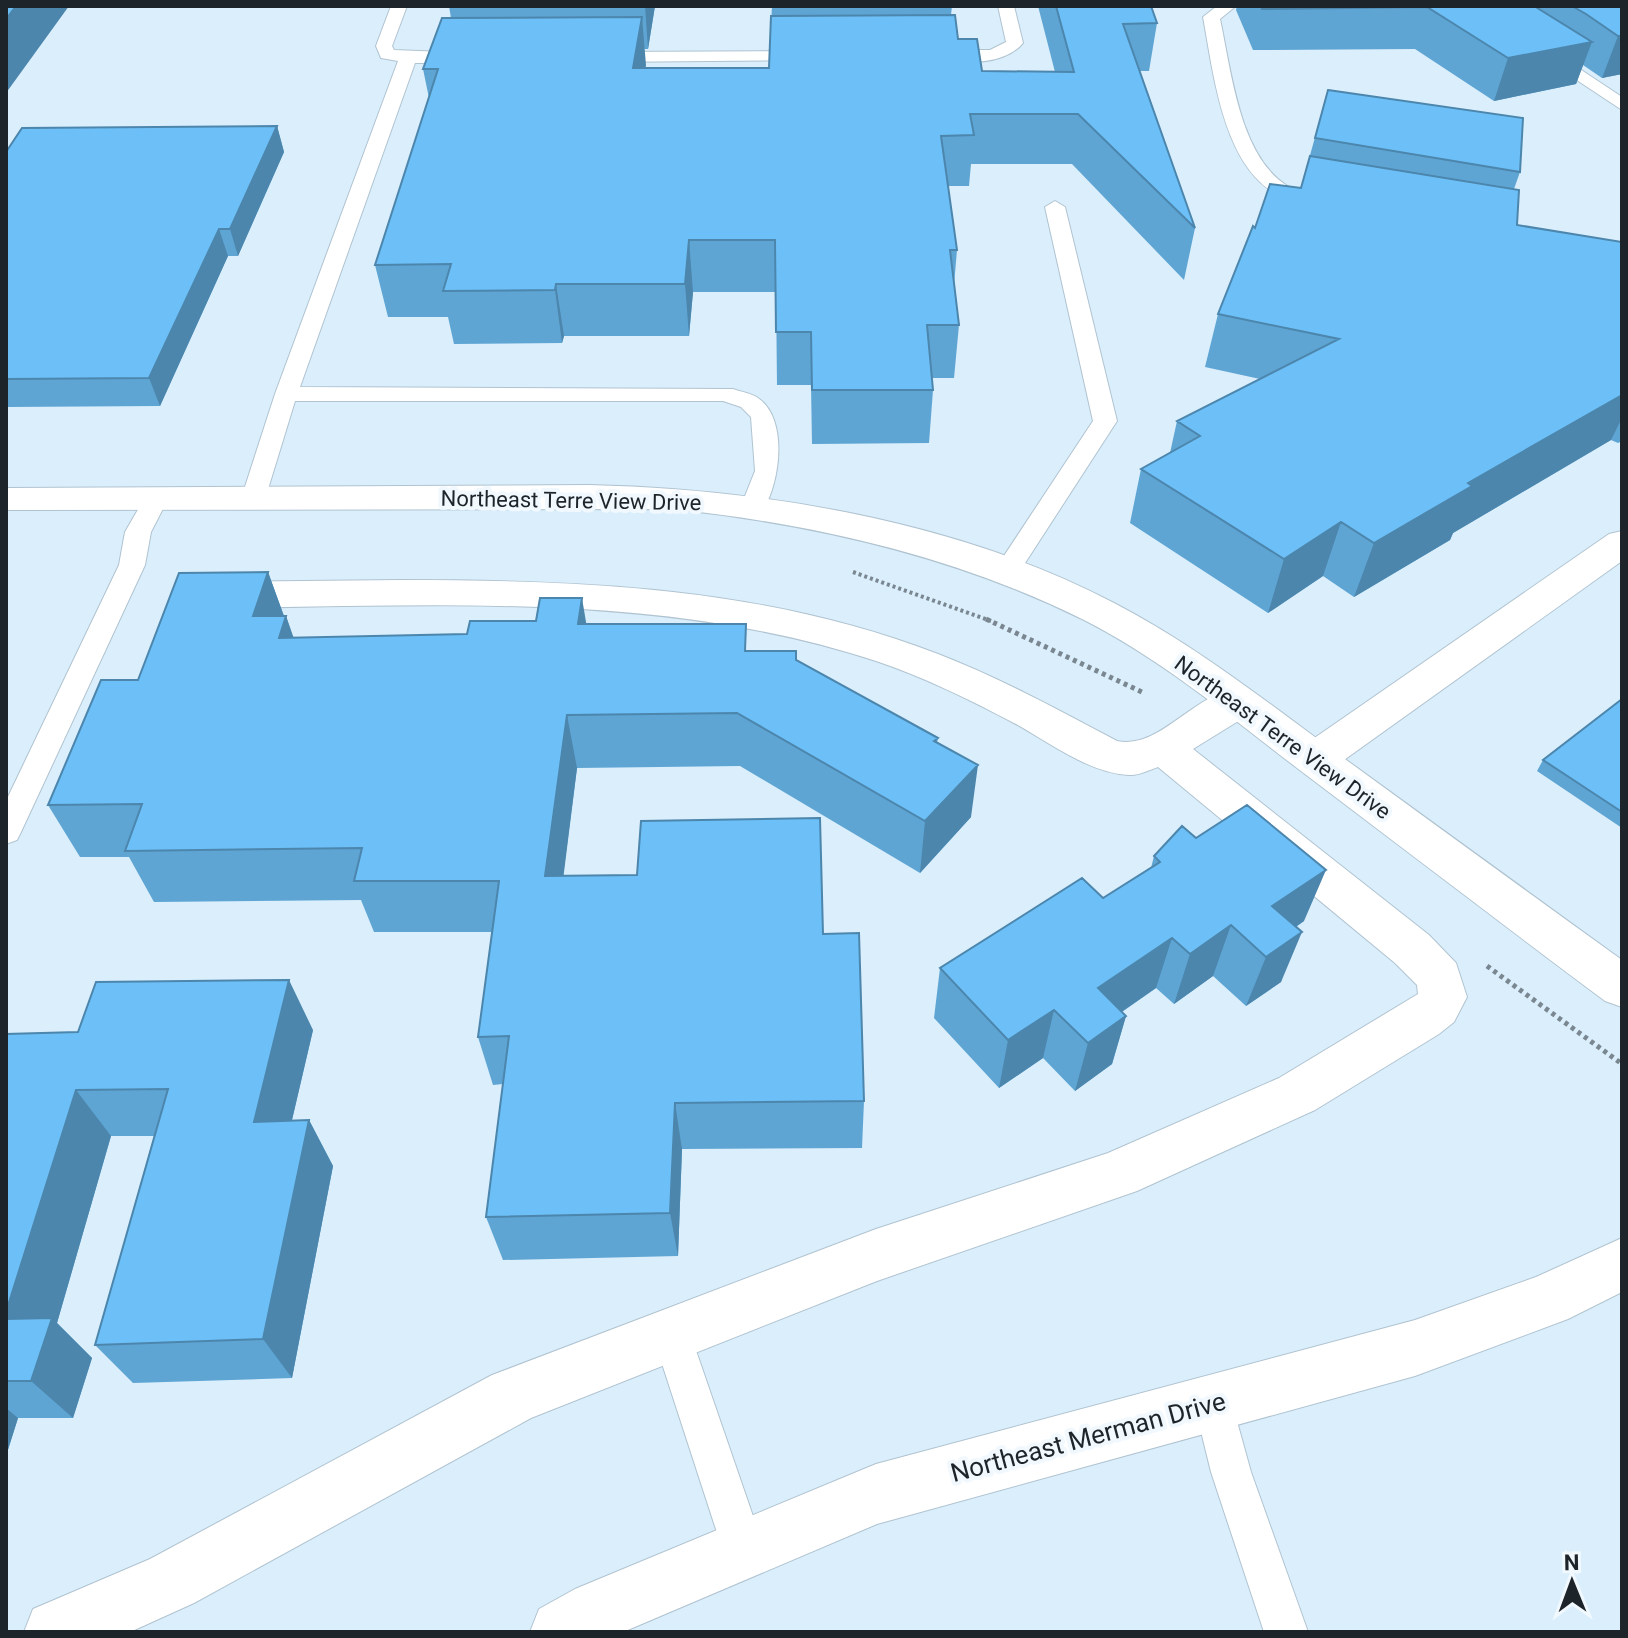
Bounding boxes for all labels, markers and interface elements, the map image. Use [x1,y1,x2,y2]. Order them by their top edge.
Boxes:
street label: Northeast Terre View Drive [440,486,702,515]
street label: Northeast Terre View Drive [1170,651,1396,824]
street label: Northeast Merman Drive [947,1386,1229,1488]
north arrow [1532,1542,1612,1622]
text: N [1564,1550,1580,1575]

